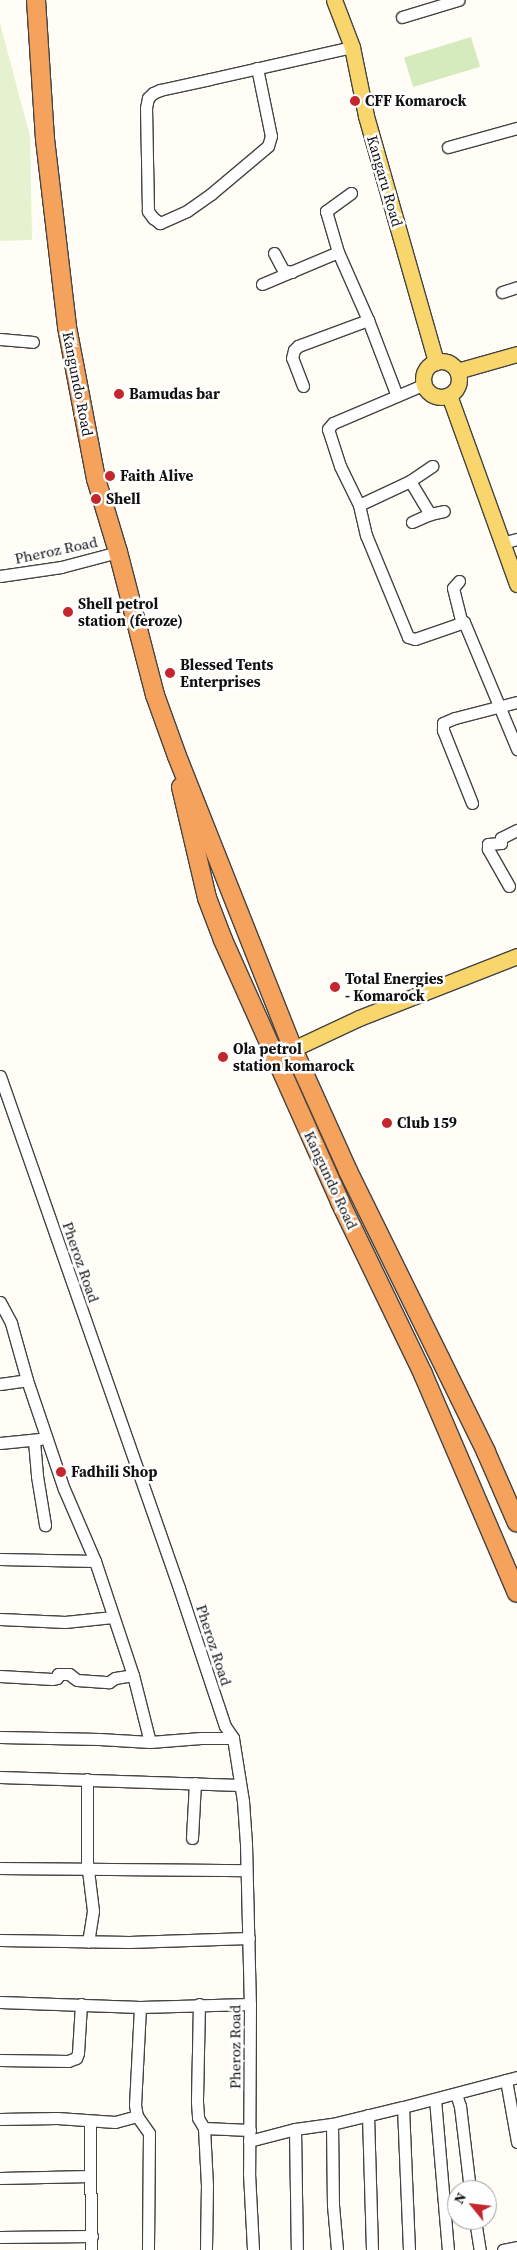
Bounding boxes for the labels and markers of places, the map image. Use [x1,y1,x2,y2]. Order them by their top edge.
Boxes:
place label: CFF Komarock [365,92,466,110]
marker: CFF Komarock [349,95,361,107]
place label: Bamudas bar [129,385,220,403]
marker: Bamudas bar [113,388,125,400]
place label: Faith Alive [120,467,193,485]
marker: Faith Alive [104,470,116,482]
place label: Shell [106,490,141,508]
marker: Shell [90,493,102,505]
place label: Shell petrol station (feroze) [78,594,183,629]
marker: Shell petrol station (feroze) [62,606,74,618]
place label: Blessed Tents Enterprises [180,655,273,690]
marker: Blessed Tents Enterprises [164,667,176,679]
place label: Total Energies - Komarock [345,969,443,1004]
marker: Total Energies - Komarock [329,981,341,993]
place label: Ola petrol station komarock [233,1039,354,1074]
marker: Ola petrol station komarock [217,1051,229,1063]
place label: Club 159 [397,1114,457,1132]
marker: Club 159 [381,1117,393,1129]
place label: Fadhili Shop [71,1463,157,1481]
marker: Fadhili Shop [55,1466,67,1478]

